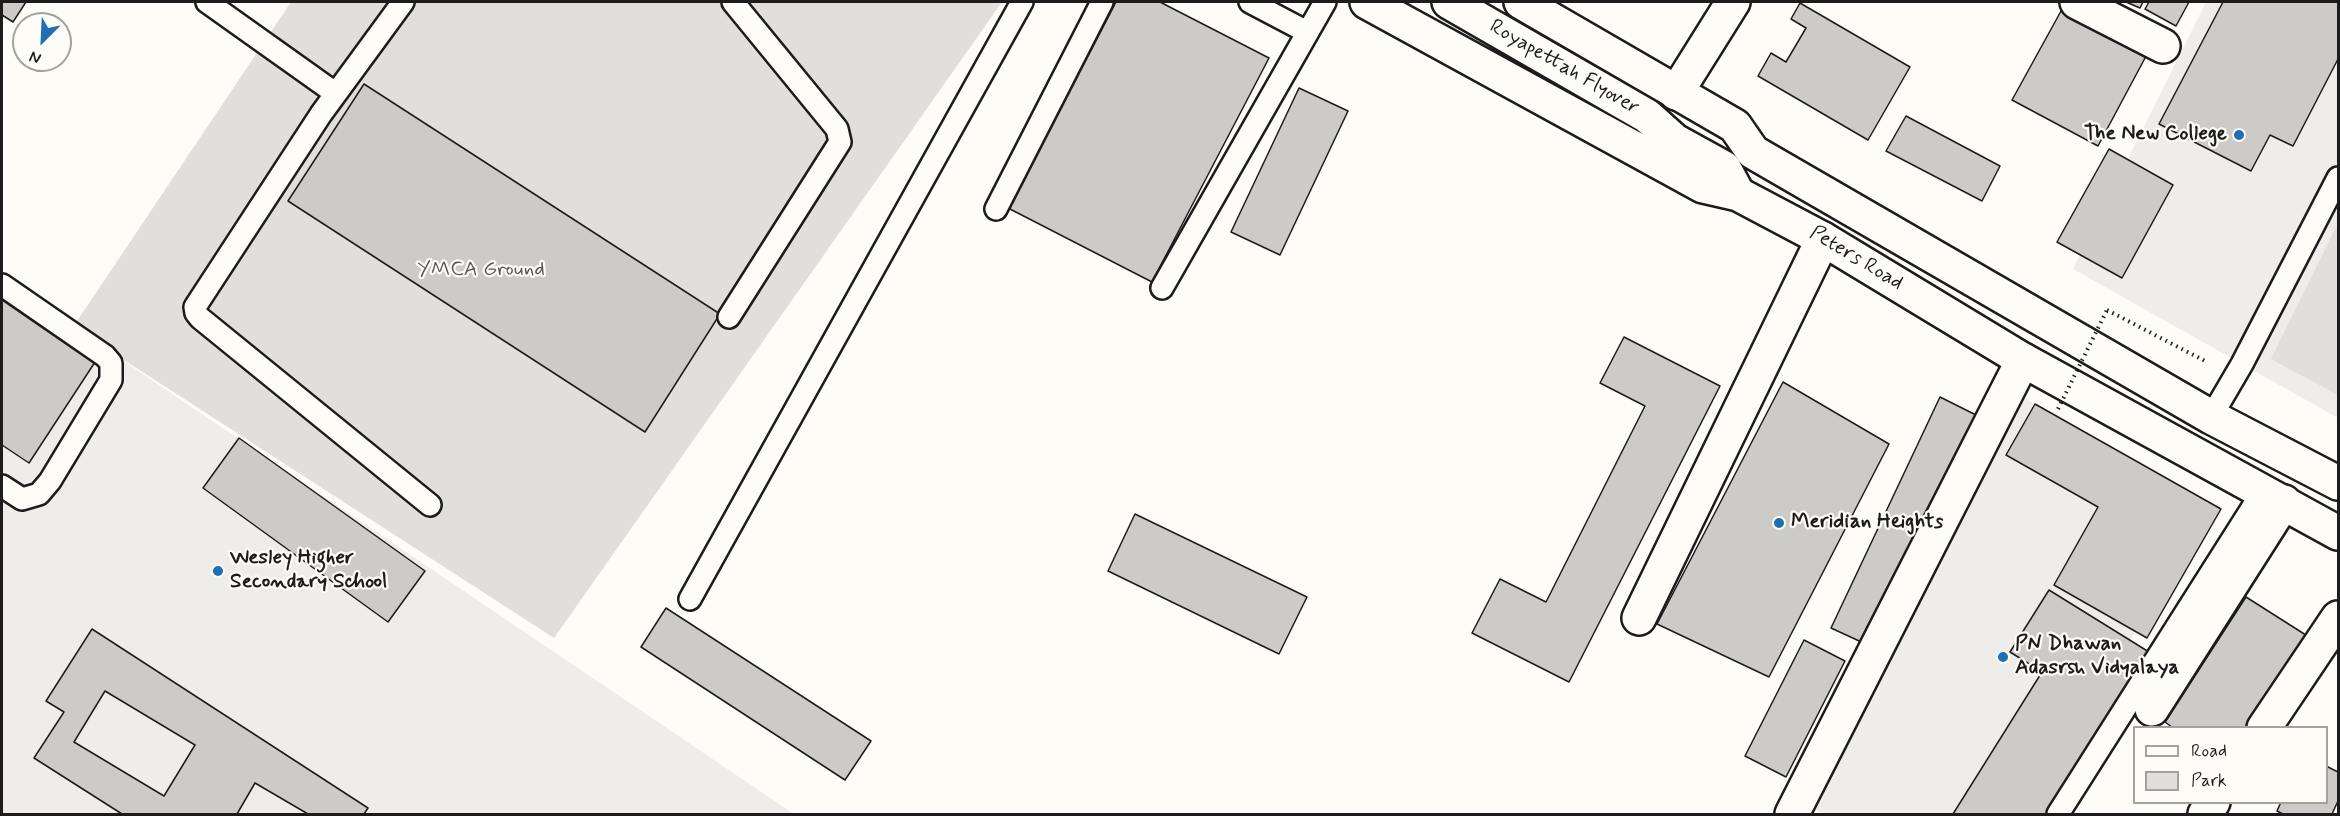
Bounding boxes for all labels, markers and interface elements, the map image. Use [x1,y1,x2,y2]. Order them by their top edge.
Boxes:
north arrow [12,12,72,72]
street label: Royapettah Flyover [1484,15,1644,121]
text: N [26,45,44,69]
place label: The New College [2084,122,2227,148]
marker: The New College [2232,128,2246,142]
street label: Peters Road [1805,221,1907,297]
park label: YMCA Ground [417,258,545,284]
place label: Meridian Heights [1791,510,1943,536]
marker: Meridian Heights [1772,516,1786,530]
place label: Wesley Higher Secondary School [230,546,387,596]
marker: Wesley Higher Secondary School [211,564,225,578]
place label: PN Dhawan Adasrsh Vidyalaya [2015,632,2179,682]
marker: PN Dhawan Adasrsh Vidyalaya [1996,650,2010,664]
legend [2133,726,2328,804]
text: Road [2191,739,2227,763]
text: Park [2191,769,2227,793]

